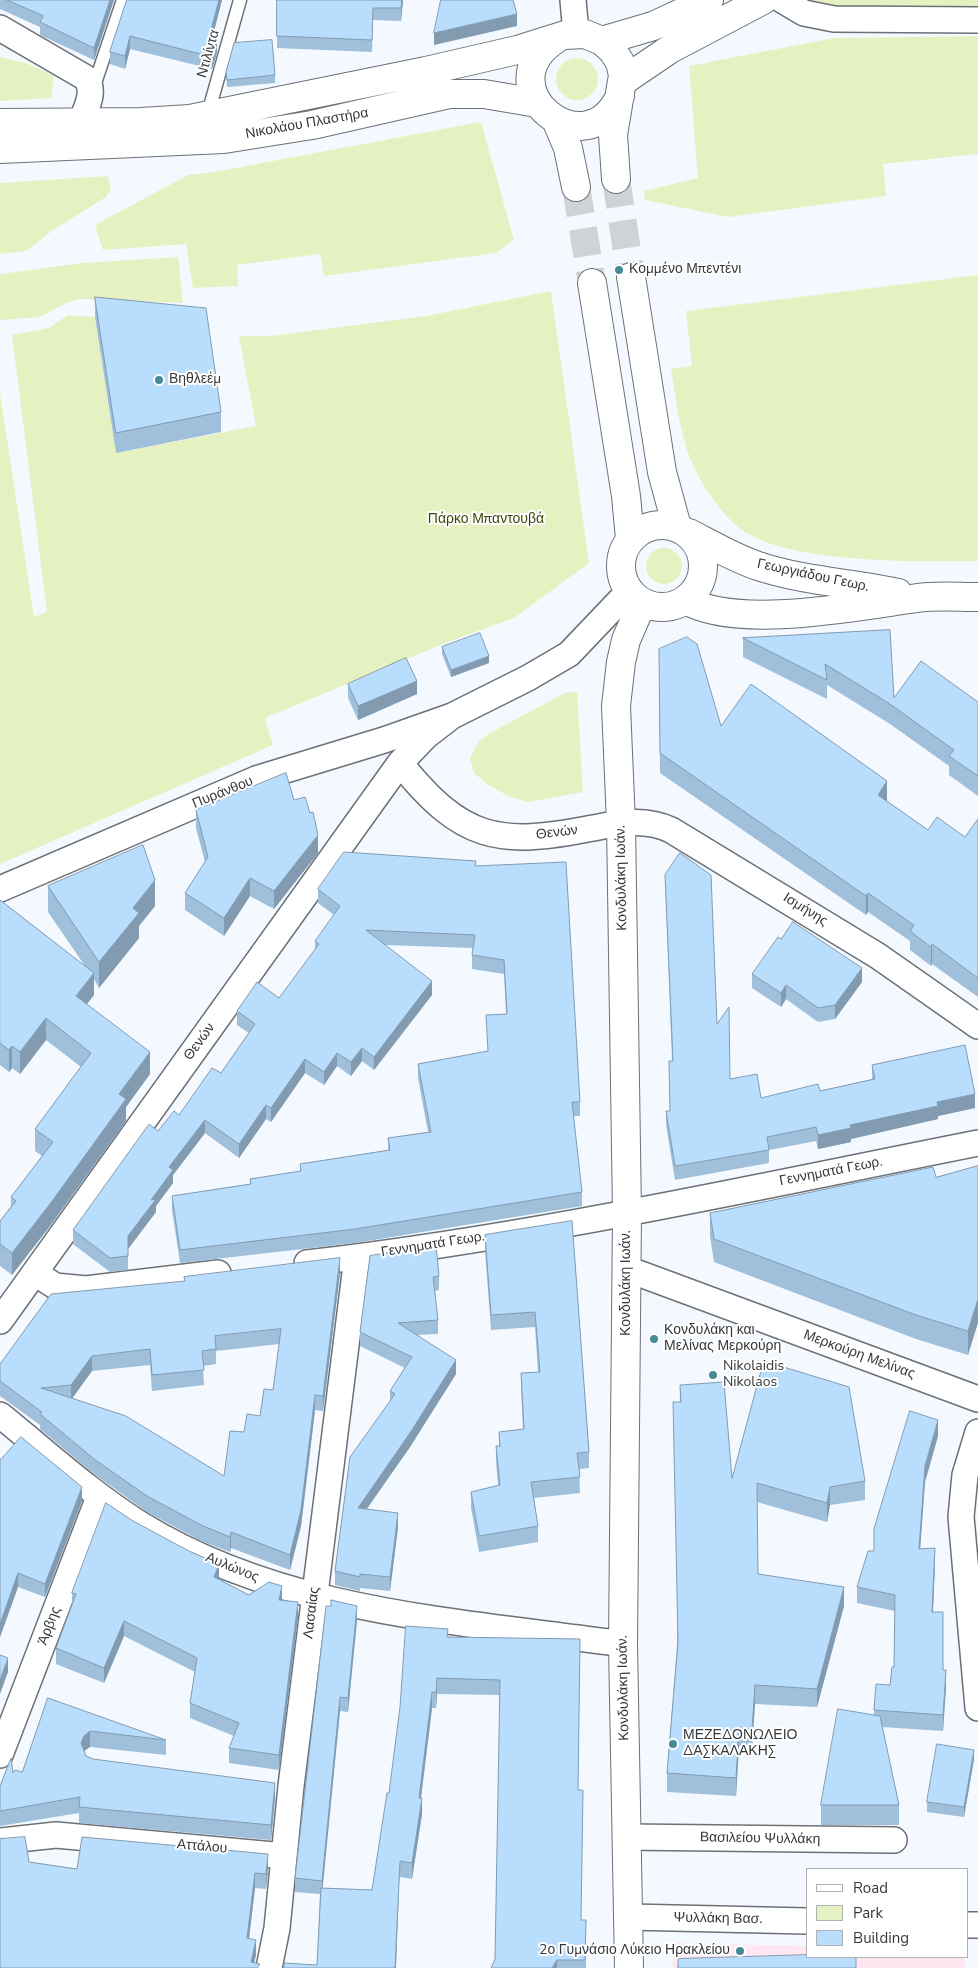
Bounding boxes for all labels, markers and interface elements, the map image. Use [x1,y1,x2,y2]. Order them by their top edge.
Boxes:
street label: Ντιλίντα [194,28,224,80]
street label: Νικολάου Πλαστήρα [244,105,370,143]
place label: Κομμένο Μπεντένι [629,262,741,278]
marker: Κομμένο Μπεντένι [613,264,625,276]
place label: Βηθλεέμ [169,372,221,388]
marker: Βηθλεέμ [153,374,165,386]
park label: Πάρκο Μπαντουβά [428,512,544,528]
street label: Γεωργιάδου Γεωρ. [756,556,870,596]
street label: Πυράνθου [190,773,256,813]
street label: Θενών [535,822,579,844]
street label: Κονδυλάκη Ιωάν. [613,825,631,931]
street label: Ισμήνης [779,890,831,930]
street label: Θενών [181,1020,219,1064]
street label: Γεννηματά Γεωρ. [778,1154,884,1190]
street label: Γεννηματά Γεωρ. [380,1229,486,1261]
street label: Κονδυλάκη Ιωάν. [619,1230,635,1336]
place label: Κονδυλάκη και Μελίνας Μερκούρη [664,1323,781,1355]
street label: Μερκούρη Μελίνας [801,1327,917,1383]
marker: Κονδυλάκη και Μελίνας Μερκούρη [648,1333,660,1345]
place label: Nikolaidis Nikolaos [723,1359,784,1391]
marker: Nikolaidis Nikolaos [707,1369,719,1381]
street label: Αυλώνος [203,1550,261,1586]
street label: Λασαίας [300,1586,324,1640]
street label: Άρβης [35,1604,65,1648]
street label: Κονδυλάκη Ιωάν. [615,1635,633,1741]
place label: ΜΕΖΕΔΟΝΩΛΕΙΟ ΔΑΣΚΑΛΑΚΗΣ [683,1728,797,1760]
marker: ΜΕΖΕΔΟΝΩΛΕΙΟ ΔΑΣΚΑΛΑΚΗΣ [667,1738,679,1750]
street label: Βασιλείου Ψυλλάκη [700,1830,820,1848]
street label: Αττάλου [176,1836,228,1858]
legend [806,1868,968,1958]
text: Road [853,1878,888,1898]
text: Park [853,1903,883,1923]
street label: Ψυλλάκη Βασ. [673,1910,763,1928]
text: Building [853,1928,909,1948]
place label: 2ο Γυμνάσιο Λύκειο Ηρακλείου [539,1943,730,1959]
marker: 2ο Γυμνάσιο Λύκειο Ηρακλείου [734,1945,746,1957]

